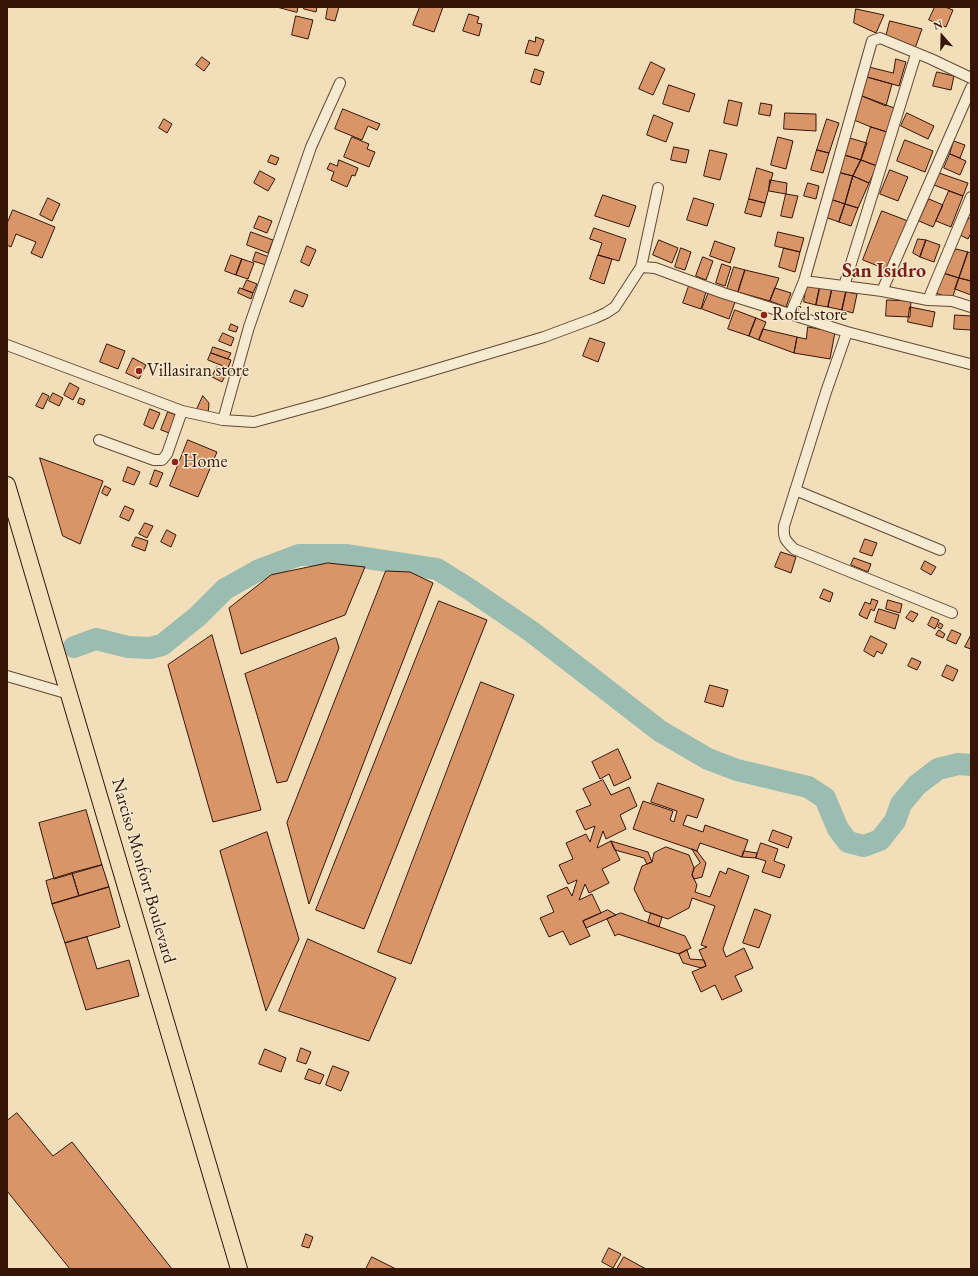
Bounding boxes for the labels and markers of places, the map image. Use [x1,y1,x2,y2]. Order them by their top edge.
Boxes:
place label: Rofel store [772,304,847,326]
marker: Rofel store [759,310,769,320]
place label: Villasiran store [147,360,249,382]
marker: Villasiran store [134,366,144,376]
place label: Home [183,451,228,473]
marker: Home [170,457,180,467]

